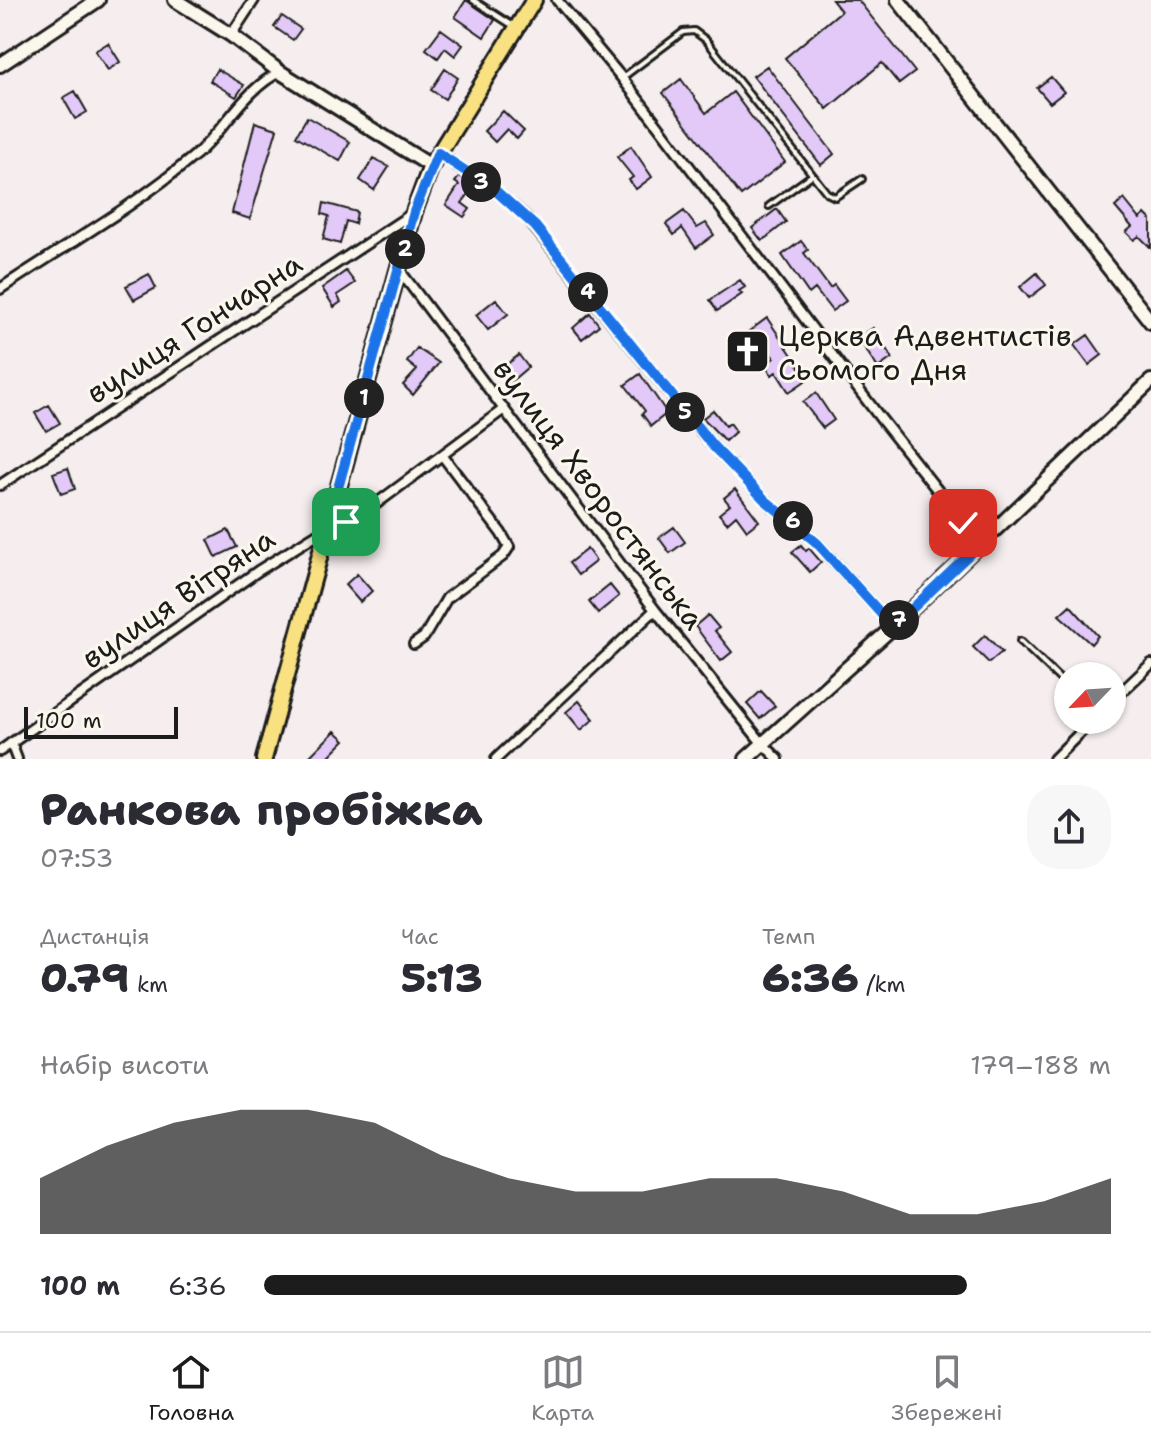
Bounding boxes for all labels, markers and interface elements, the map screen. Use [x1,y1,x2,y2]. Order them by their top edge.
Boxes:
pin: 3 [461,162,501,202]
text: 3 [473,167,489,196]
pin: 2 [385,229,425,269]
text: 2 [397,234,413,263]
street label: вулиця Гончарна [78,243,310,413]
pin: 4 [568,272,608,312]
text: 4 [580,277,596,306]
place label: Церква Адвентистів Сьомого Дня [778,315,1071,390]
church icon: Церква Адвентистів Сьомого Дня [723,328,771,376]
street label: вулиця Хворостянська [483,350,715,638]
pin: 1 [344,378,384,418]
text: 1 [359,383,369,412]
pin: 5 [665,392,705,432]
text: 5 [678,397,692,426]
pin [312,488,380,556]
pin [929,489,997,557]
icon: arrive [324,500,368,544]
pin: 6 [773,501,813,541]
icon: check [941,501,985,545]
text: 6 [785,506,801,535]
street label: вулиця Вітряна [73,518,283,678]
pin: 7 [879,600,919,640]
text: 7 [891,605,907,634]
north arrow [1054,662,1126,734]
map controls [1054,662,1126,734]
scale bar [24,703,178,739]
text: 100 m [36,706,102,735]
text: Ранкова пробіжка [40,780,483,839]
button: share [1027,785,1111,869]
text: 07:53 [40,840,114,875]
text: Дистанція [40,922,150,951]
text: Час [401,922,439,951]
text: Темп [762,922,815,951]
text: 0.79 [40,951,129,1005]
text: 5:13 [401,951,483,1005]
text: 6:36 [762,951,859,1005]
text: km [129,970,168,999]
text: /km [859,970,906,999]
text: Набір висоти [40,1047,209,1082]
text: 179–188 m [970,1047,1111,1082]
text: 100 m [40,1268,120,1303]
text: 6:36 [168,1268,227,1303]
tab: Головна [148,1350,234,1427]
tab: Карта [531,1350,594,1427]
tab: Збережені [891,1350,1003,1427]

